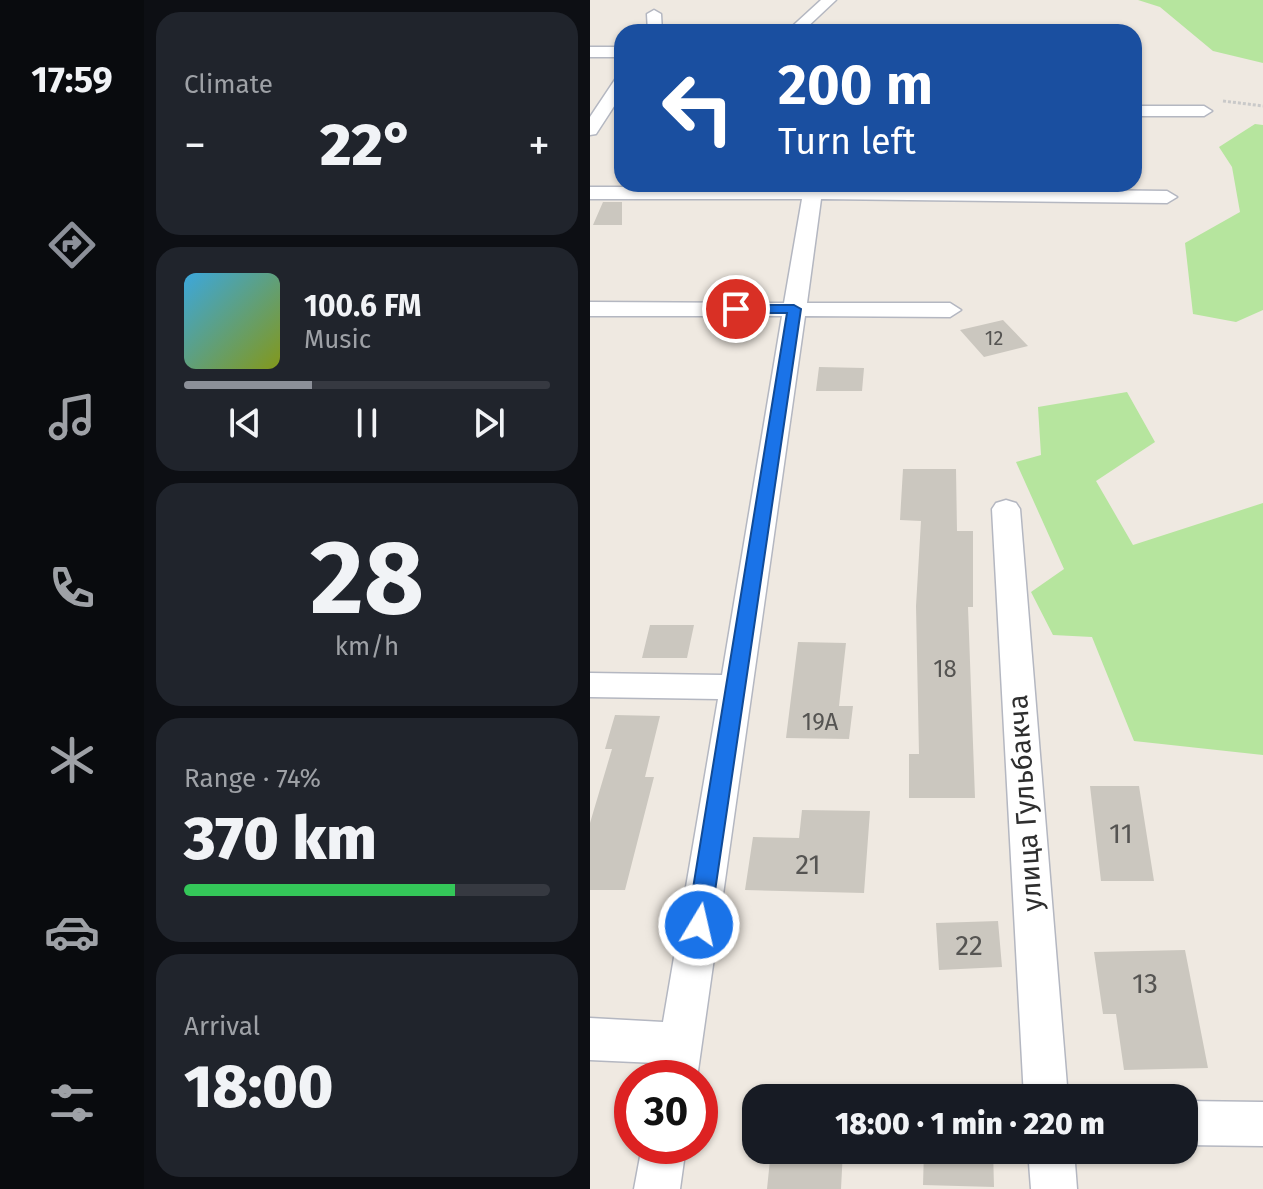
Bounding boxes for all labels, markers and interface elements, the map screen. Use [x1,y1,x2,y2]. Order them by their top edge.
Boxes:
text: 200 m [778,52,933,119]
icon: left [646,56,750,160]
text: 17:59 [31,58,113,102]
text: Climate [184,69,273,100]
text: 22° [320,109,414,181]
text: − [184,119,206,172]
text: + [528,119,550,172]
text: Turn left [778,120,916,164]
icon: directions [44,217,100,273]
pin [702,275,770,343]
icon: arrive [714,287,758,331]
text: 100.6 FM [304,288,421,324]
text: Music [304,324,371,355]
house number: 12 [985,326,1003,350]
icon: music [44,389,100,445]
icon: previous [223,401,267,445]
icon: pause [345,401,389,445]
icon: next [467,401,511,445]
text: 28 [310,516,424,641]
icon: phone [44,560,100,616]
text: km/h [335,631,399,662]
house number: 18 [933,655,957,683]
street label: улица Гульбакча [1001,693,1049,913]
house number: 19А [802,708,838,736]
icon: climate [44,732,100,788]
text: Range · 74% [184,763,321,794]
text: 370 km [184,803,377,875]
house number: 11 [1109,817,1133,850]
house number: 21 [795,848,821,881]
position arrow [657,883,741,967]
icon: car [44,904,100,960]
house number: 22 [955,929,983,962]
house number: 13 [1132,967,1158,1000]
text: Arrival [184,1011,260,1042]
text: 18:00 [184,1051,333,1123]
speed limit sign: 30 [614,1060,718,1164]
icon: filters [44,1075,100,1131]
text: 18:00 · 1 min · 220 m [835,1106,1105,1142]

